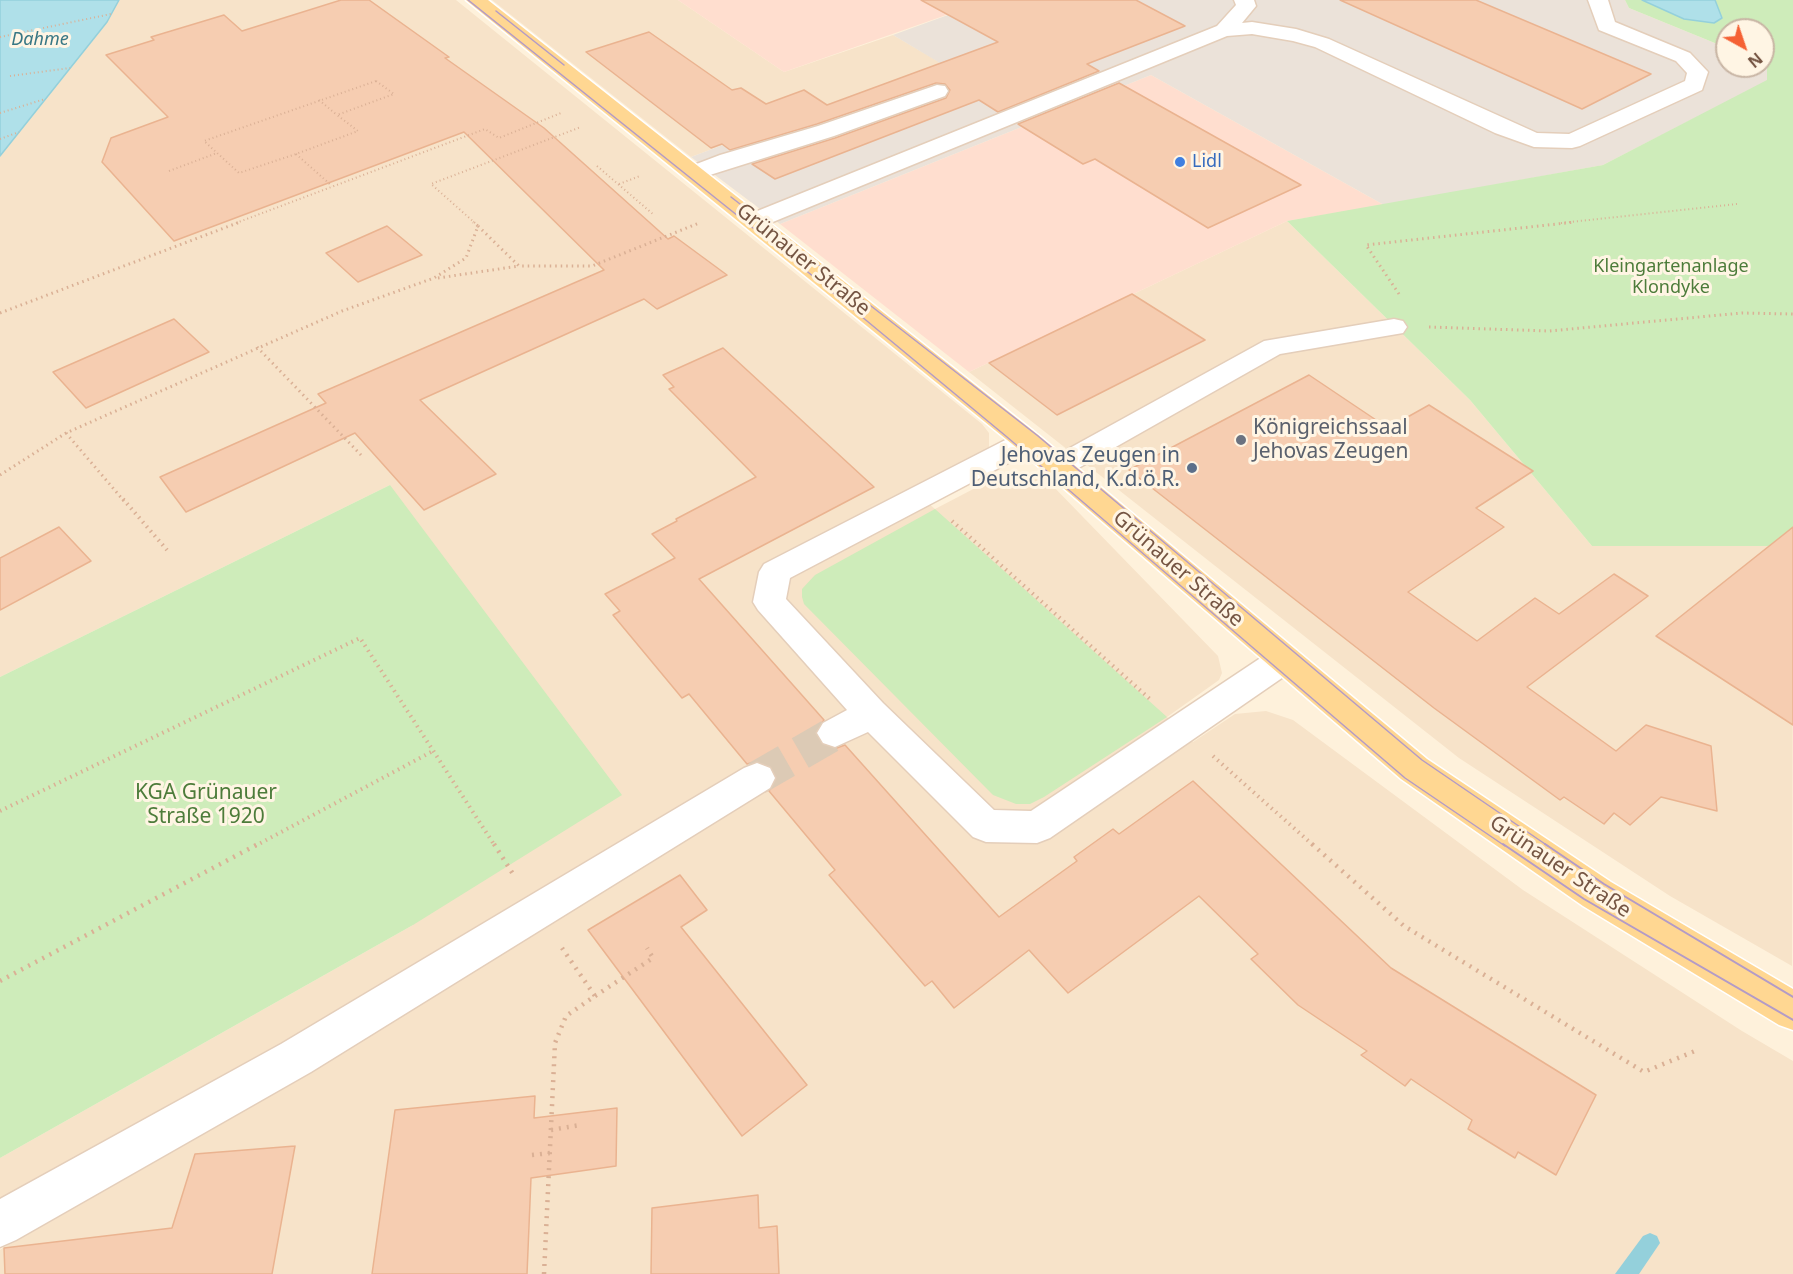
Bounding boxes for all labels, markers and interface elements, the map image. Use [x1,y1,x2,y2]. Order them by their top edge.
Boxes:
north arrow [1715,18,1775,78]
water label: Dahme [11,29,69,51]
text: N [1743,48,1767,73]
place label: Lidl [1192,151,1222,173]
marker: Lidl [1173,155,1187,169]
street label: Grünauer Straße [731,198,875,322]
park label: Kleingartenanlage Klondyke [1593,256,1749,298]
place label: Königreichssaal Jehovas Zeugen [1253,415,1408,465]
marker: Königreichssaal Jehovas Zeugen [1234,433,1248,447]
place label: Jehovas Zeugen in Deutschland, K.d.ö.R. [971,443,1180,493]
marker: Jehovas Zeugen in Deutschland, K.d.ö.R. [1185,461,1199,475]
street label: Grünauer Straße [1108,505,1248,633]
park label: KGA Grünauer Straße 1920 [135,780,277,830]
street label: Grünauer Straße [1485,810,1635,924]

